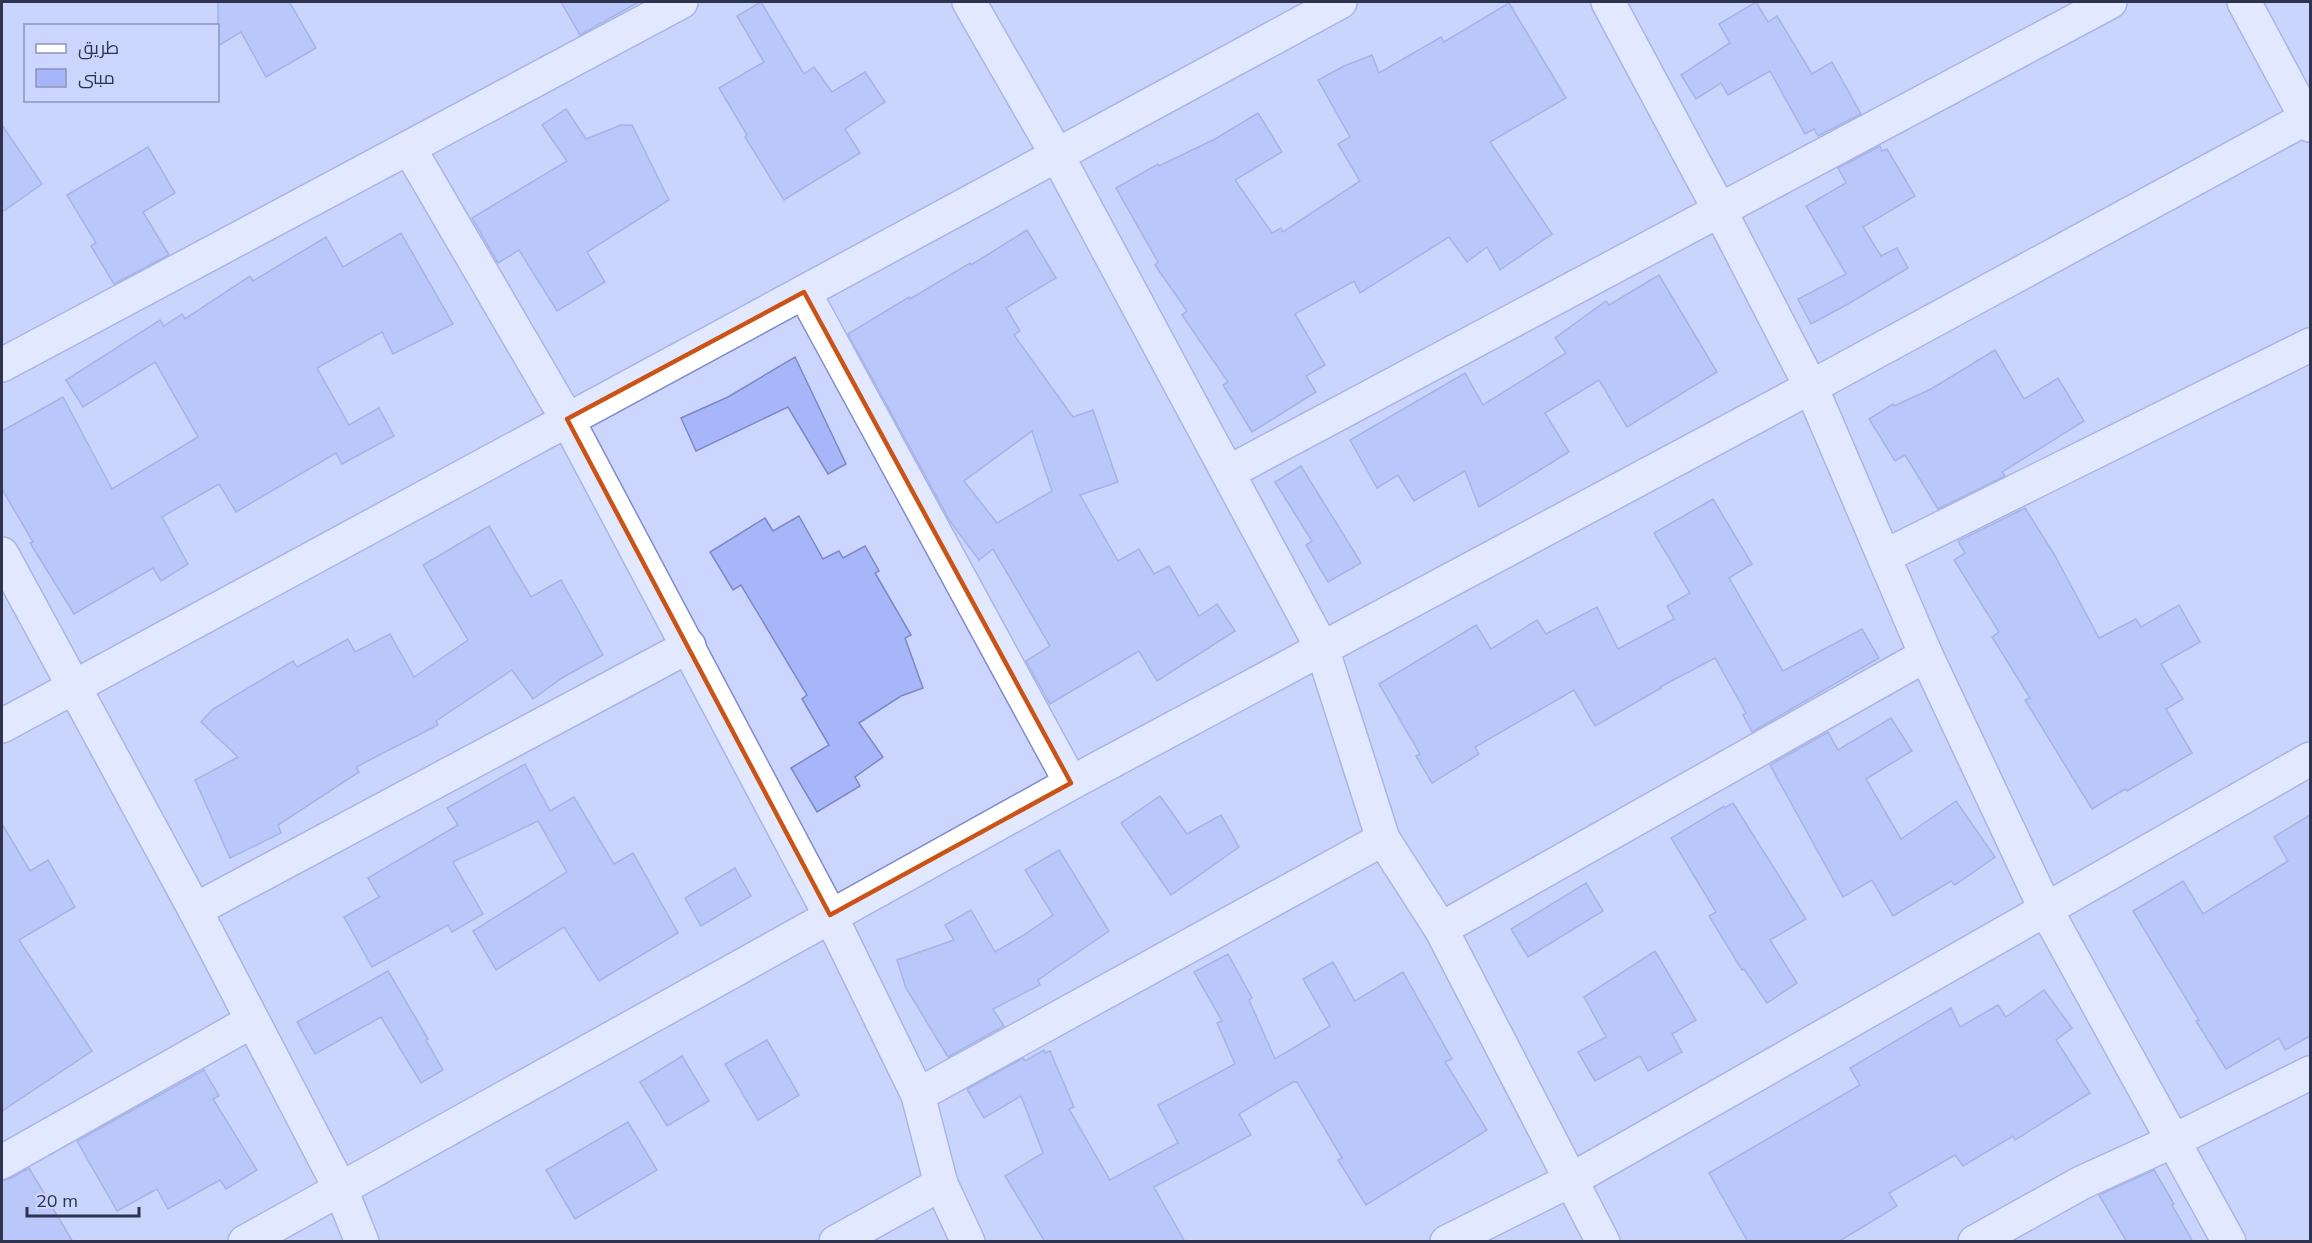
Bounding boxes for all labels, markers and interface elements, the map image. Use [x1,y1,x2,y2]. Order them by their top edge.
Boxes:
legend [24,24,219,102]
text: طريق [78,36,119,60]
text: مبنى [78,66,115,89]
scale bar [27,1180,140,1218]
text: 20 m [36,1189,78,1212]

